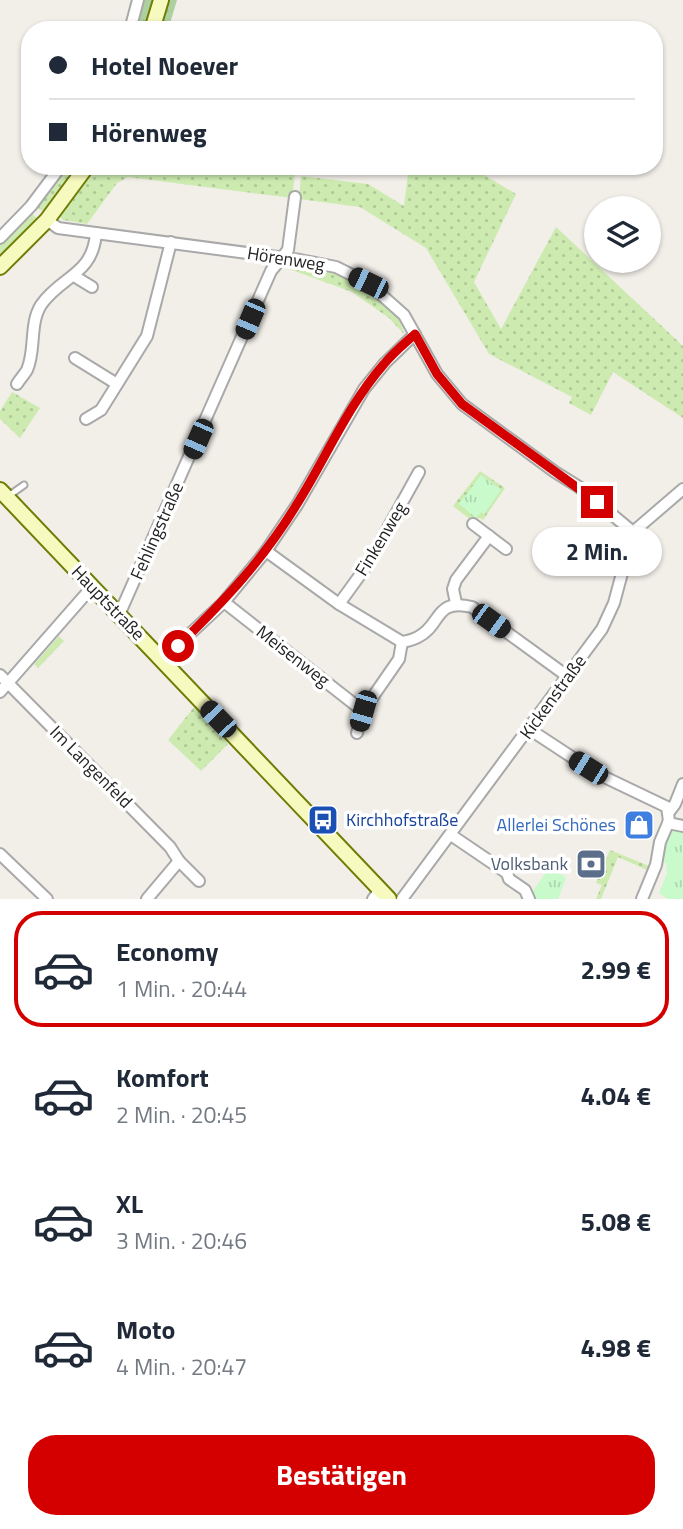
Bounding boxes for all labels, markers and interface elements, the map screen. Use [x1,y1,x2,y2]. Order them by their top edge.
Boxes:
text: Hotel Noever [91,46,238,85]
text: Hörenweg [91,113,207,152]
map controls [584,196,661,273]
button: layers [584,196,661,273]
street label: Hörenweg [245,239,327,278]
car [345,264,392,302]
car [233,296,268,342]
car [180,416,217,462]
street label: Fehlingstraße [123,478,190,584]
route end [581,486,613,518]
street label: Finkenweg [348,497,413,581]
callout: 2 Min. [532,526,662,576]
text: 2 Min. [566,534,628,569]
street label: Hauptstraße [65,559,151,647]
car [468,600,515,642]
street label: Meisenweg [251,618,336,693]
route start [162,630,194,662]
street label: Kickenstraße [513,649,592,745]
car [348,688,379,734]
car [196,697,241,741]
street label: Im Langenfeld [44,719,139,814]
car [565,748,612,788]
bus stop icon: Kirchhofstraße [306,803,340,837]
place label: Kirchhofstraße [346,806,458,833]
shop icon: Allerlei Schönes [622,808,656,842]
place label: Allerlei Schönes [497,811,616,838]
bank icon: Volksbank [574,847,608,881]
place label: Volksbank [491,850,568,877]
text: Economy [116,932,218,971]
icon: car [32,938,95,1001]
text: 2.99 € [580,950,651,989]
text: 1 Min. · 20:44 [116,971,247,1006]
text: Komfort [116,1058,209,1097]
icon: car [32,1064,95,1127]
text: 4.04 € [580,1076,651,1115]
text: 2 Min. · 20:45 [116,1097,247,1132]
text: XL [116,1184,143,1223]
icon: car [32,1190,95,1253]
text: 5.08 € [580,1202,651,1241]
text: 3 Min. · 20:46 [116,1223,247,1258]
text: Moto [116,1310,175,1349]
icon: car [32,1316,95,1379]
text: 4.98 € [580,1328,651,1367]
text: 4 Min. · 20:47 [116,1349,247,1384]
button: Bestätigen [28,1435,655,1515]

